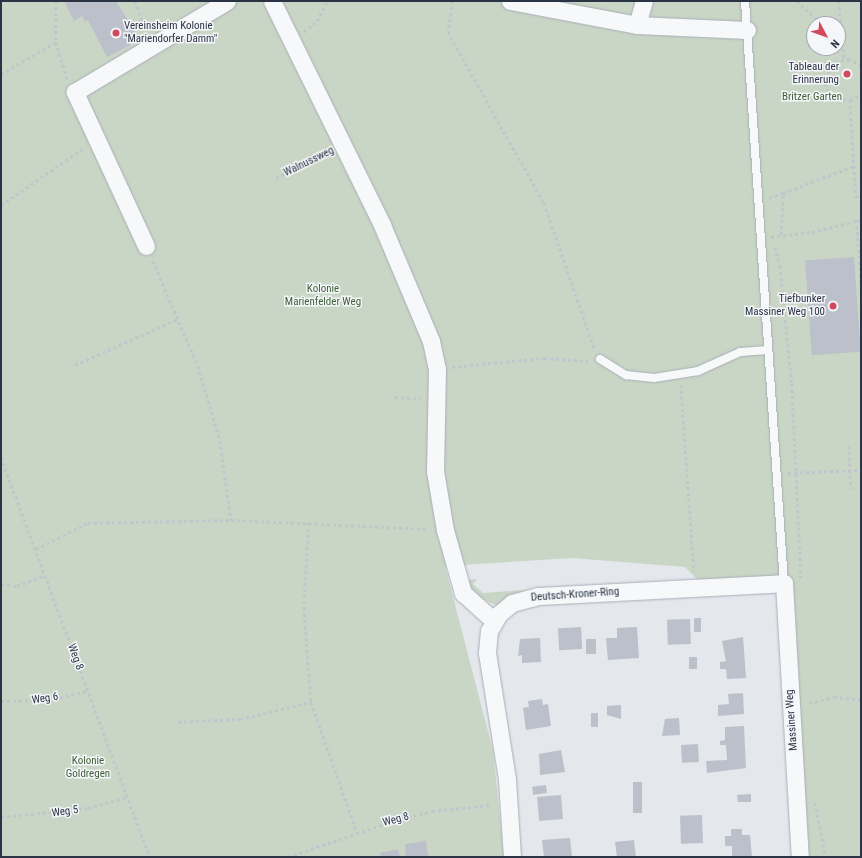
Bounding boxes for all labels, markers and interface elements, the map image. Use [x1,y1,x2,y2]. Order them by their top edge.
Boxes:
north arrow [806,16,846,56]
place label: Vereinsheim Kolonie "Mariendorfer Damm" [124,20,217,46]
marker: Vereinsheim Kolonie "Mariendorfer Damm" [111,28,121,38]
text: N [828,37,842,50]
place label: Tableau der Erinnerung [788,61,839,87]
marker: Tableau der Erinnerung [842,69,852,79]
park label: Britzer Garten [782,90,842,104]
street label: Walnussweg [282,144,336,180]
park label: Kolonie Marienfelder Weg [285,283,361,309]
place label: Tiefbunker Massiner Weg 100 [745,293,825,319]
marker: Tiefbunker Massiner Weg 100 [828,301,838,311]
street label: Deutsch-Kroner-Ring [530,585,620,605]
street label: Weg 8 [64,642,86,672]
street label: Massiner Weg [783,689,801,751]
street label: Weg 6 [31,691,59,707]
park label: Kolonie Goldregen [66,755,110,781]
street label: Weg 5 [51,804,79,820]
street label: Weg 8 [381,810,411,830]

